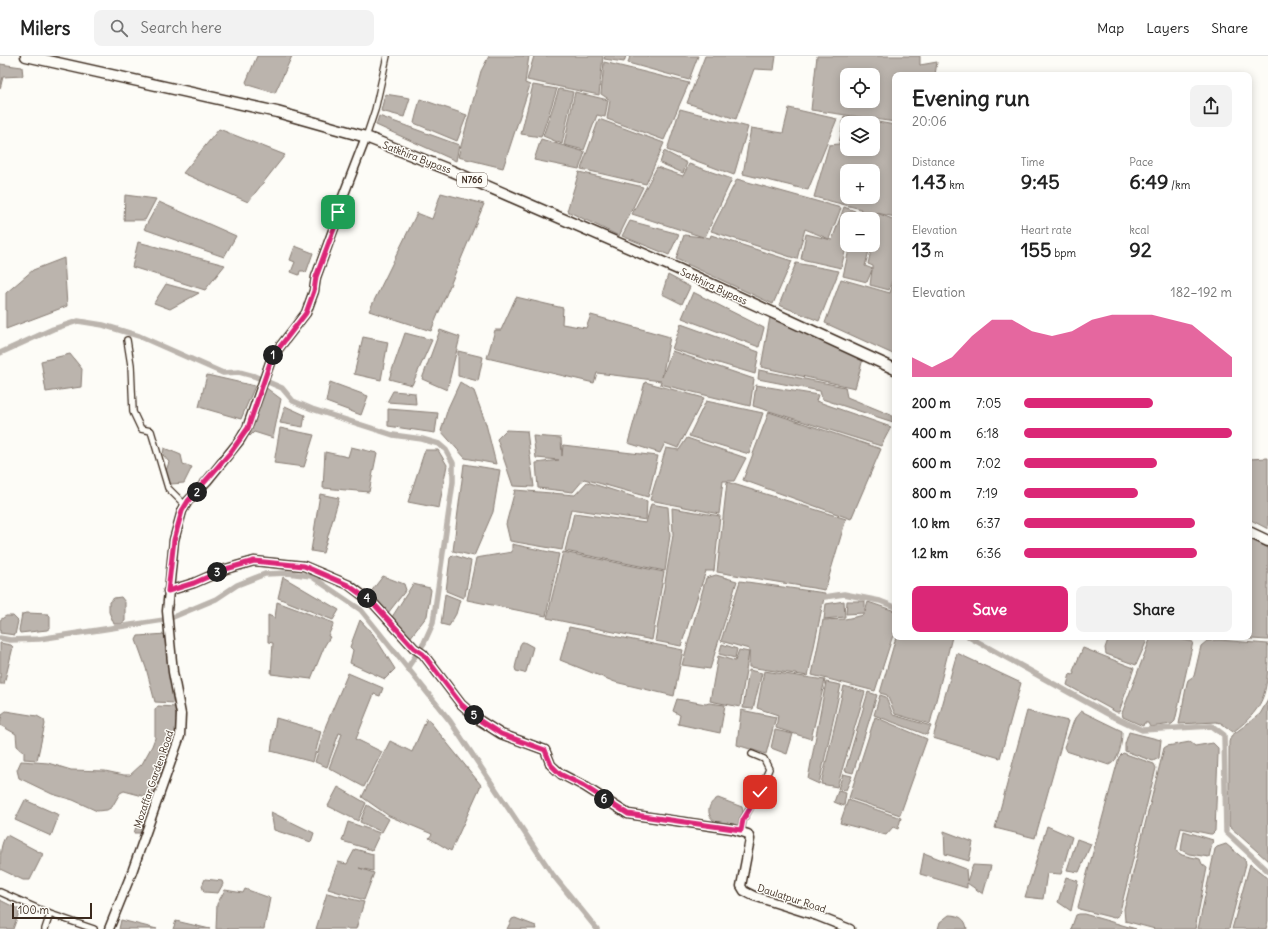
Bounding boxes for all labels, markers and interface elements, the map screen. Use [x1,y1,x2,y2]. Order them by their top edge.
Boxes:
search box [94,10,374,46]
text: Milers [20,16,70,40]
icon: search [108,17,130,39]
text: Search here [140,18,222,37]
text: Map [1097,19,1124,37]
text: Layers [1146,19,1189,37]
text: Share [1211,19,1248,37]
map controls [840,68,880,252]
button: locate [840,68,880,108]
text: Evening run [912,84,1030,112]
button: share [1190,85,1232,127]
text: 20:06 [912,113,947,130]
button: layers [840,116,880,156]
street label: Satkhira Bypass [381,138,453,177]
text: Distance [912,155,955,169]
text: Time [1021,155,1044,169]
text: Pace [1129,155,1153,169]
button: + [840,164,880,204]
text: 1.43 [912,169,947,194]
text: 9:45 [1021,169,1060,194]
text: 6:49 [1129,169,1168,194]
road number: N766 [457,173,487,187]
text: km [947,178,965,192]
text: /km [1168,178,1190,192]
pin [321,195,355,229]
icon: arrive [327,201,349,223]
button: − [840,212,880,252]
text: Elevation [912,223,957,237]
text: Heart rate [1021,223,1072,237]
text: kcal [1129,223,1149,237]
text: 13 [912,237,931,262]
text: 155 [1021,237,1052,262]
text: 92 [1129,237,1152,262]
text: m [931,246,944,260]
text: bpm [1052,246,1076,260]
street label: Satkhira Bypass [678,265,750,308]
text: Elevation [912,284,965,301]
text: 182–192 m [1171,284,1232,301]
pin: 1 [263,345,283,365]
text: 1 [271,348,275,362]
text: 200 m [912,395,951,412]
text: 7:05 [976,395,1001,412]
text: 400 m [912,425,951,442]
text: 6:18 [976,425,999,442]
text: 600 m [912,455,951,472]
text: 7:02 [976,455,1001,472]
pin: 2 [187,482,207,502]
text: 2 [194,485,200,499]
text: 800 m [912,485,951,502]
text: 7:19 [976,485,998,502]
text: 1.0 km [912,515,950,532]
text: 6:37 [976,515,1000,532]
text: 1.2 km [912,545,948,562]
text: 6:36 [976,545,1001,562]
pin: 3 [207,562,227,582]
text: 3 [214,565,220,579]
button: Save [912,586,1068,632]
button: Share [1076,586,1232,632]
pin: 4 [357,588,377,608]
text: 4 [364,591,370,605]
pin: 5 [464,705,484,725]
text: 5 [471,708,477,722]
street label: Mozaffar Garden Road [131,729,176,830]
pin [743,775,777,809]
icon: check [749,781,771,803]
pin: 6 [594,789,614,809]
text: 6 [601,792,607,806]
street label: Daulatpur Road [756,881,828,916]
scale bar [12,901,92,920]
text: 100 m [18,903,49,917]

